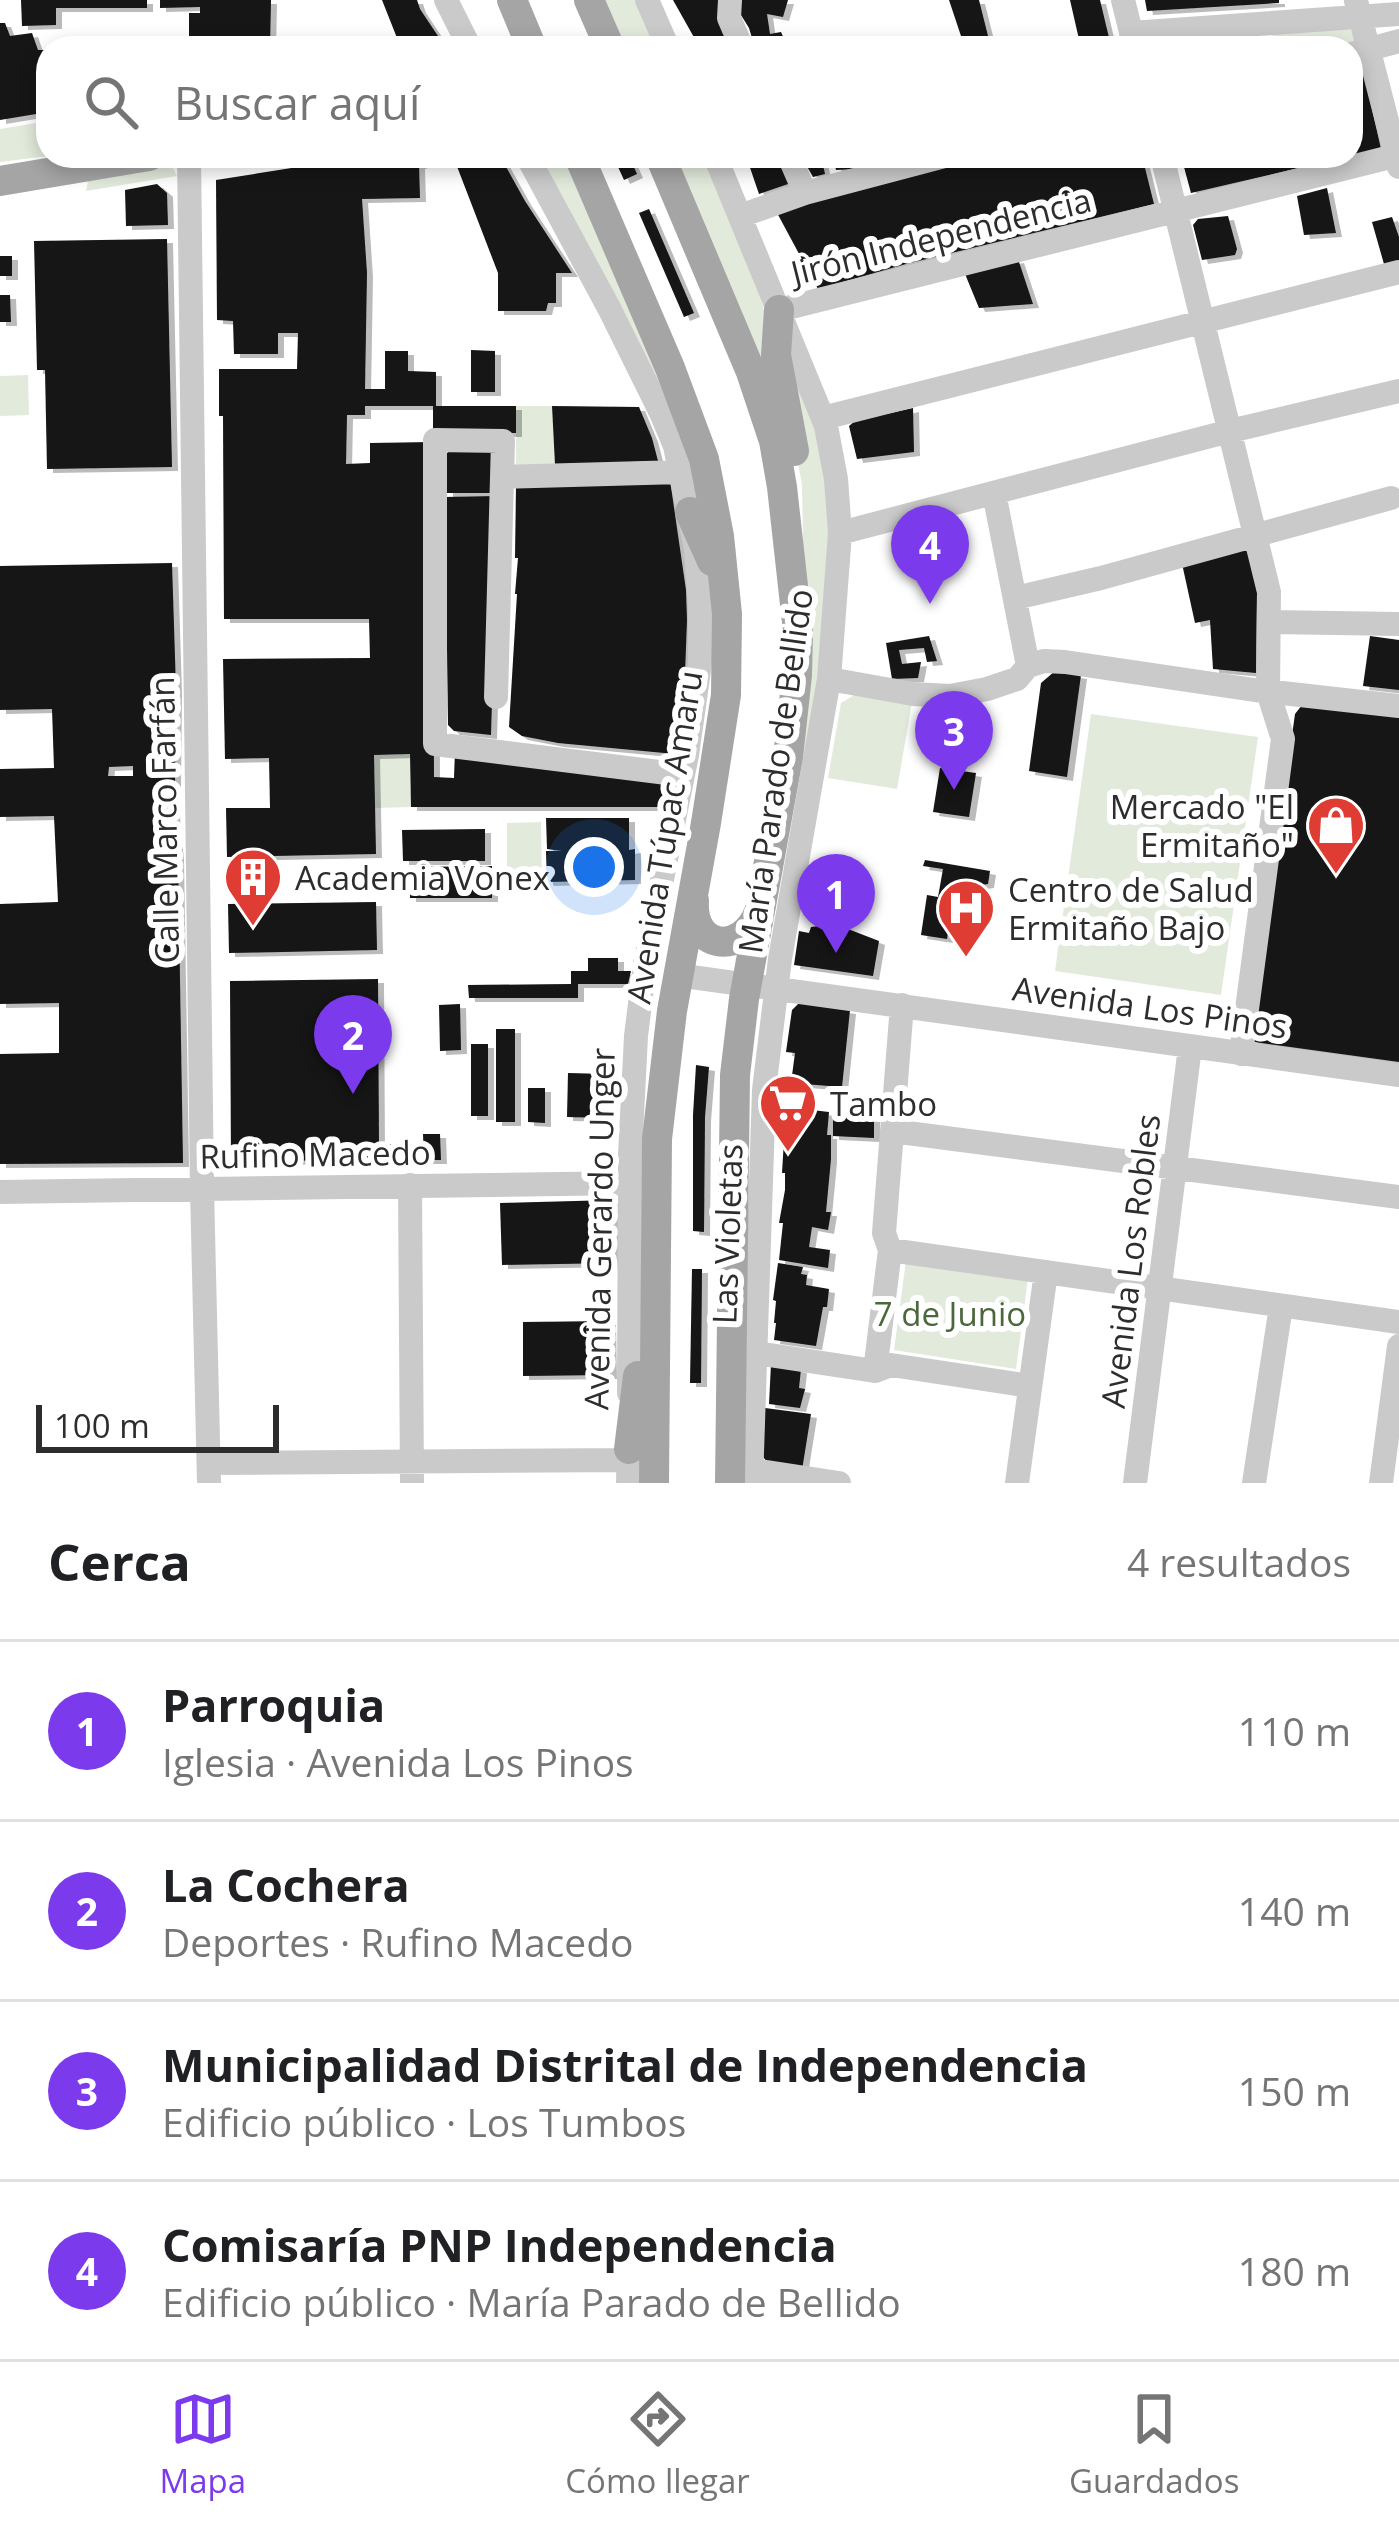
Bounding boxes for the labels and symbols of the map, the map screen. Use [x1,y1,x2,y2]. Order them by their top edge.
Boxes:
street label: Jirón Independencia [783,177,1096,296]
pin: 4 [891,505,969,604]
street label: María Parado de Bellido [727,586,823,956]
street label: Avenida Túpac Amaru [615,667,713,1007]
street label: Calle Marco Farfán [139,676,189,964]
pin: 3 [915,691,993,790]
place label: Mercado "El Ermitaño" [1110,784,1294,867]
shop icon: Mercado "El Ermitaño" [1305,794,1367,876]
your location [564,837,624,897]
building icon: Academia Vonex [222,846,284,928]
pin: 1 [797,854,875,953]
place label: Academia Vonex [295,855,550,900]
place label: Centro de Salud Ermitaño Bajo [1008,867,1254,950]
hospital icon: Centro de Salud Ermitaño Bajo [935,877,997,959]
street label: Avenida Los Pinos [1010,965,1290,1049]
pin: 2 [314,995,392,1094]
street label: Avenida Gerardo Unger [573,1048,625,1410]
supermarket icon: Tambo [757,1072,819,1154]
place label: Tambo [830,1081,937,1126]
street label: Avenida Los Robles [1090,1111,1170,1411]
street label: Rufino Macedo [199,1129,431,1179]
street label: Las Violetas [701,1143,753,1325]
park label: 7 de Junio [874,1291,1026,1336]
scale bar [36,1399,279,1452]

